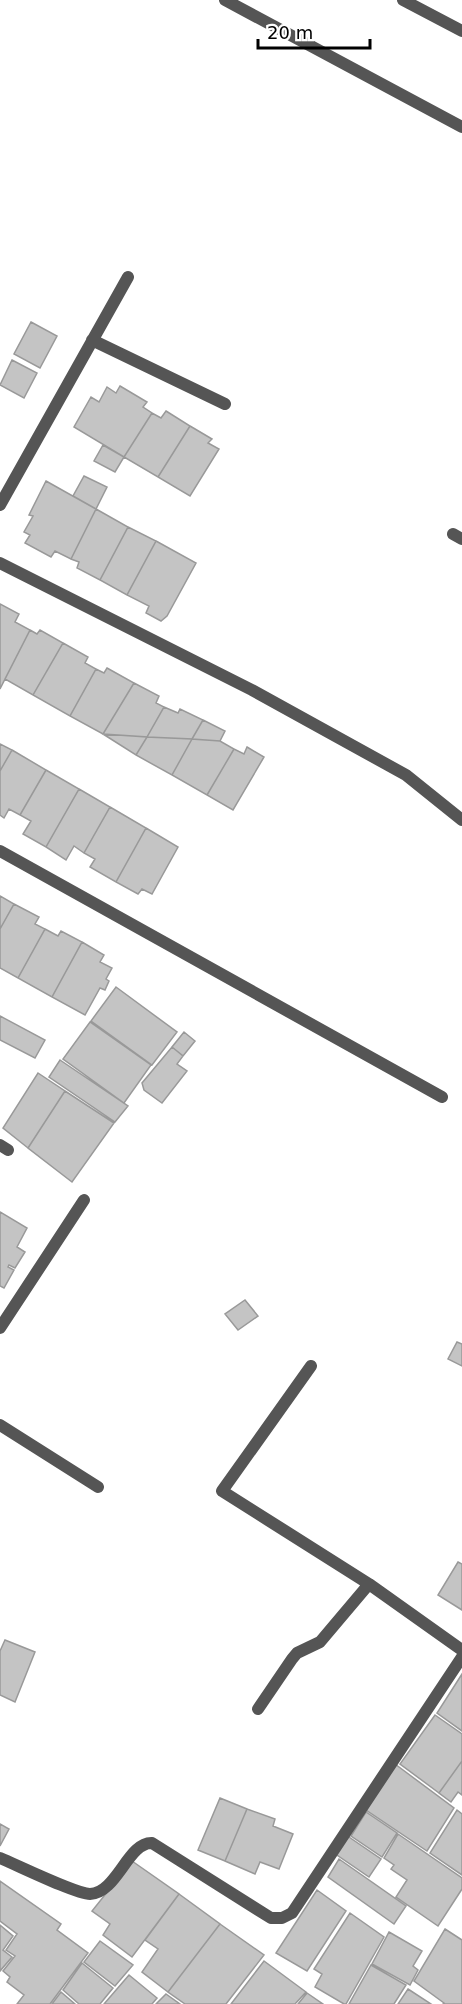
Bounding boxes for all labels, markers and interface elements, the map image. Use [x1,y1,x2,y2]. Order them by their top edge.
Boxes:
scale bar [258,12,370,50]
text: 20 m [267,22,313,43]

